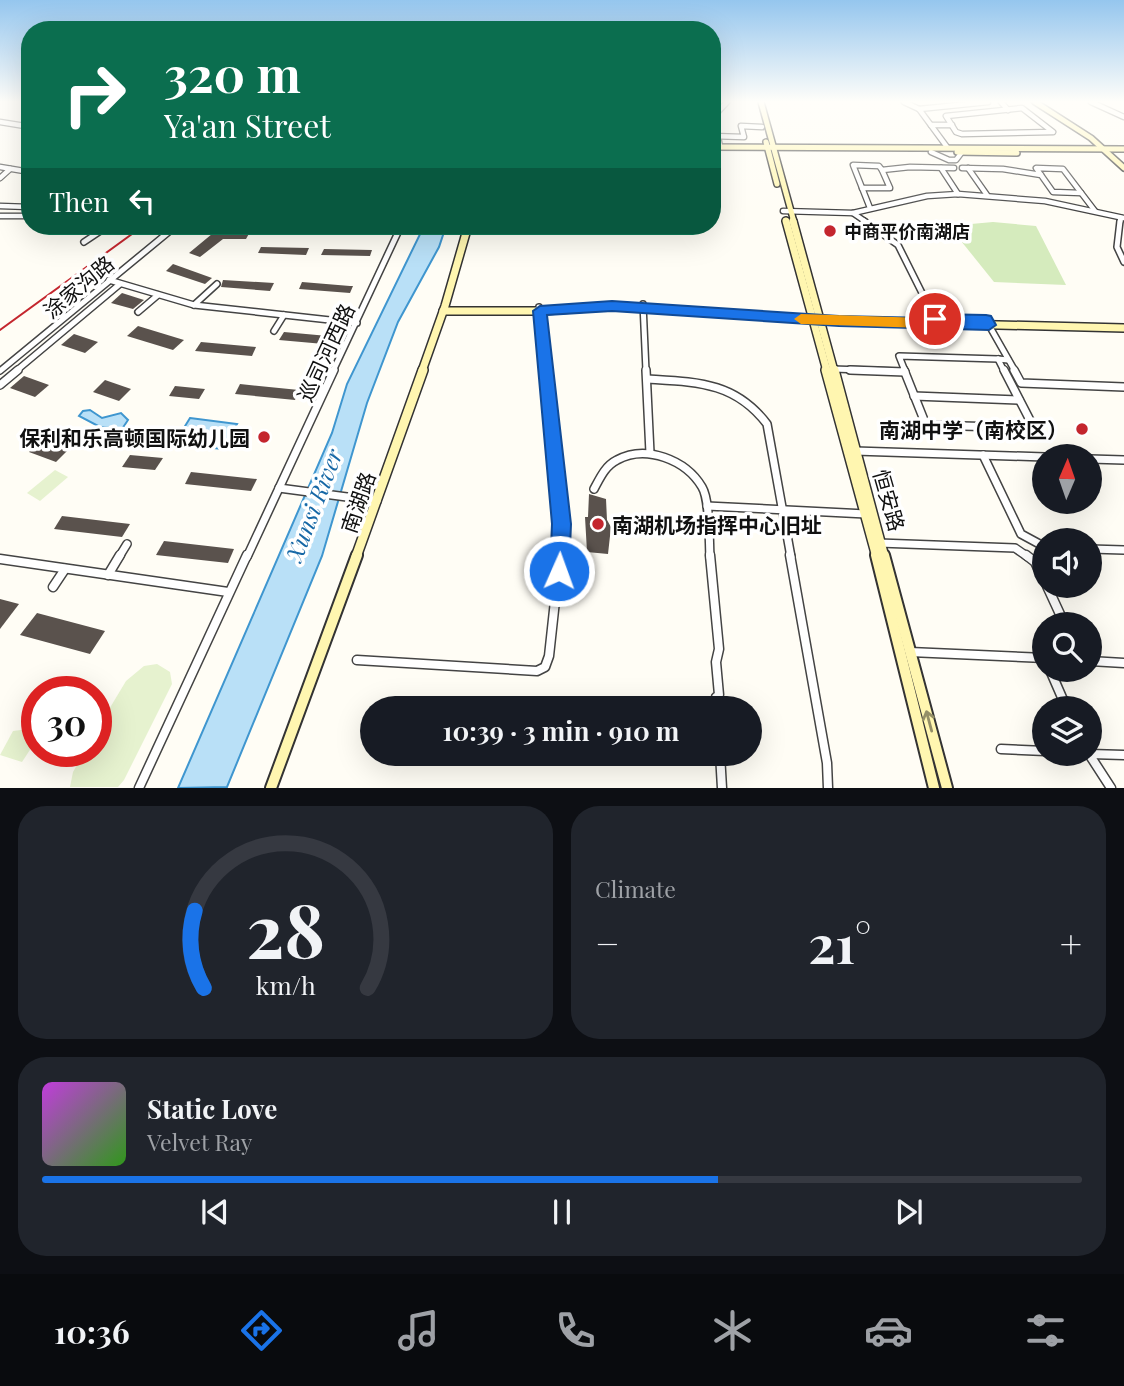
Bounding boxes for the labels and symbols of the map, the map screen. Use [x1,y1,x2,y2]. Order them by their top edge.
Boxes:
place label: 中商平价南湖店 [844,219,970,243]
marker: 中商平价南湖店 [822,223,838,239]
street label: 涂家沟路 [37,248,119,324]
pin [905,289,965,349]
street label: 巡司河西路 [290,299,360,405]
place label: 南湖中学（南校区） [879,415,1068,443]
marker: 南湖中学（南校区） [1074,421,1090,437]
place label: 保利和乐高顿国际幼儿园 [19,423,250,451]
marker: 保利和乐高顿国际幼儿园 [256,429,272,445]
water label: Xunsi River [277,443,349,567]
north arrow [1032,444,1102,514]
street label: 恒安路 [868,466,912,534]
street label: 南湖路 [334,468,380,536]
place label: 南湖机场指挥中心旧址 [612,510,822,538]
marker: 南湖机场指挥中心旧址 [590,516,606,532]
position arrow [522,534,596,608]
speed limit sign: 30 [21,676,112,767]
one-way arrow [922,711,935,733]

